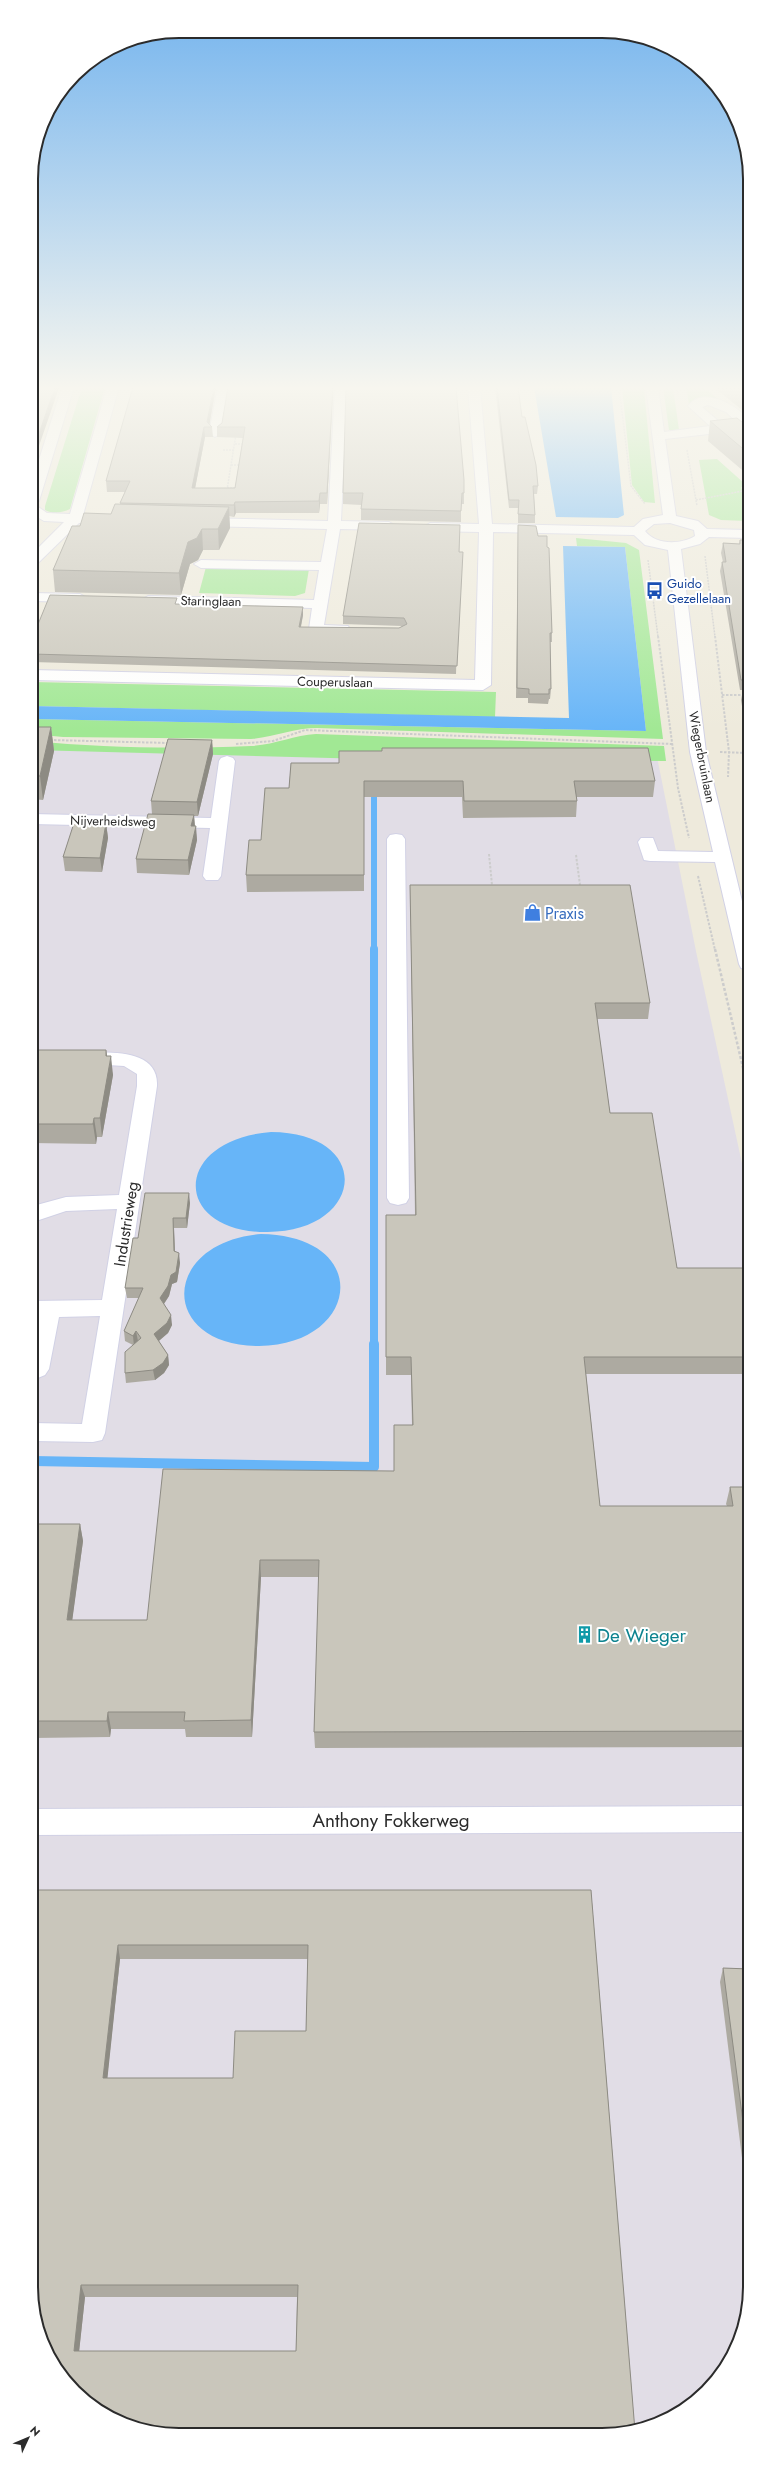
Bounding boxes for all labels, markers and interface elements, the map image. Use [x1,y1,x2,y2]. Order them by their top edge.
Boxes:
place label: Guido Gezellelaan [667,574,731,608]
bus stop icon: Guido Gezellelaan [644,580,664,600]
street label: Staringlaan [180,591,242,611]
street label: Couperuslaan [297,672,373,692]
street label: Wiegerbruinlaan [684,710,720,804]
street label: Nijverheidsweg [70,811,156,831]
place label: Praxis [545,902,584,925]
shop icon: Praxis [522,903,542,923]
street label: Industrieweg [108,1180,144,1268]
place label: De Wieger [597,1622,687,1649]
building icon: De Wieger [574,1625,594,1645]
street label: Anthony Fokkerweg [312,1807,470,1834]
north arrow [8,2418,48,2458]
text: N [26,2422,44,2440]

